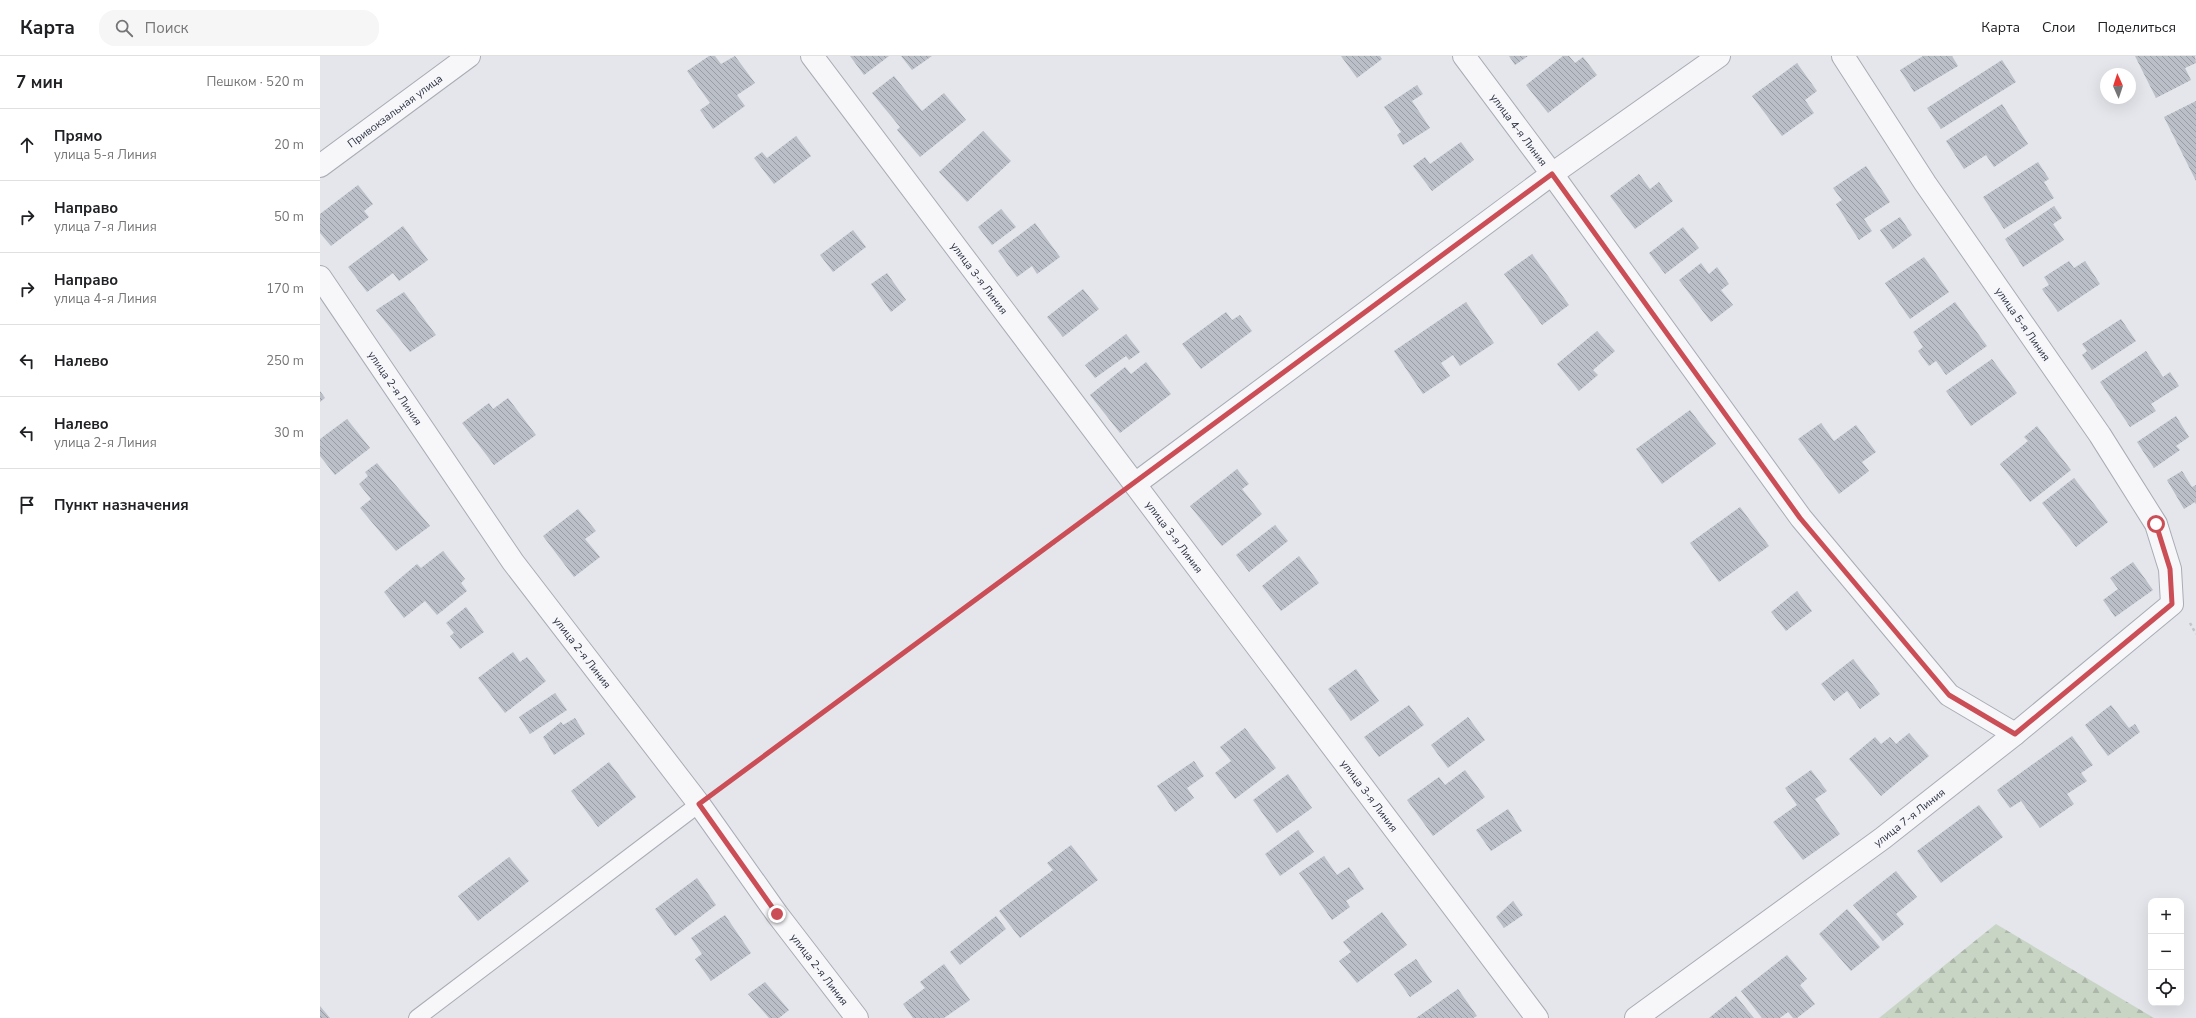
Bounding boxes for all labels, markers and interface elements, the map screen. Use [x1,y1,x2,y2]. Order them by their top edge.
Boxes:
search box [99,10,379,46]
text: Карта [20,15,75,41]
icon: search [113,17,135,39]
text: Поиск [145,18,188,38]
text: Карта [1981,18,2020,37]
text: Слои [2042,18,2076,37]
text: Поделиться [2098,18,2176,37]
north arrow [2100,68,2136,104]
text: 7 мин [16,71,63,94]
street label: Привокзальная улица [344,71,446,151]
text: Пешком · 520 m [206,73,304,91]
street label: улица 4-я Линия [1487,91,1551,169]
text: Прямо [54,126,102,146]
icon: ahead [16,134,38,156]
text: 20 m [274,136,304,154]
text: улица 5-я Линия [54,146,157,164]
text: Направо [54,198,118,218]
icon: right [16,206,38,228]
text: 50 m [274,208,304,226]
text: улица 7-я Линия [54,218,157,236]
street label: улица 3-я Линия [947,239,1011,318]
text: Направо [54,270,118,290]
icon: right [16,278,38,300]
text: 170 m [266,280,304,298]
street label: улица 5-я Линия [1992,284,2054,364]
text: улица 4-я Линия [54,290,157,308]
street label: улица 2-я Линия [364,348,425,429]
icon: left [16,350,38,372]
text: Налево [54,351,109,371]
text: 250 m [266,352,304,370]
text: Налево [54,414,109,434]
icon: left [16,422,38,444]
text: 30 m [274,424,304,442]
text: улица 2-я Линия [54,434,157,452]
icon: arrive [16,494,38,516]
text: Пункт назначения [54,495,189,515]
street label: улица 3-я Линия [1142,498,1206,576]
route start [2147,515,2165,533]
street label: улица 2-я Линия [549,613,614,692]
street label: улица 3-я Линия [1337,757,1401,835]
street label: улица 7-я Линия [1871,785,1948,850]
map controls [2148,898,2184,1006]
button: + [2148,898,2184,934]
route end [768,905,786,923]
street label: улица 2-я Линия [787,931,852,1009]
button: − [2148,934,2184,970]
button: locate [2148,970,2184,1006]

